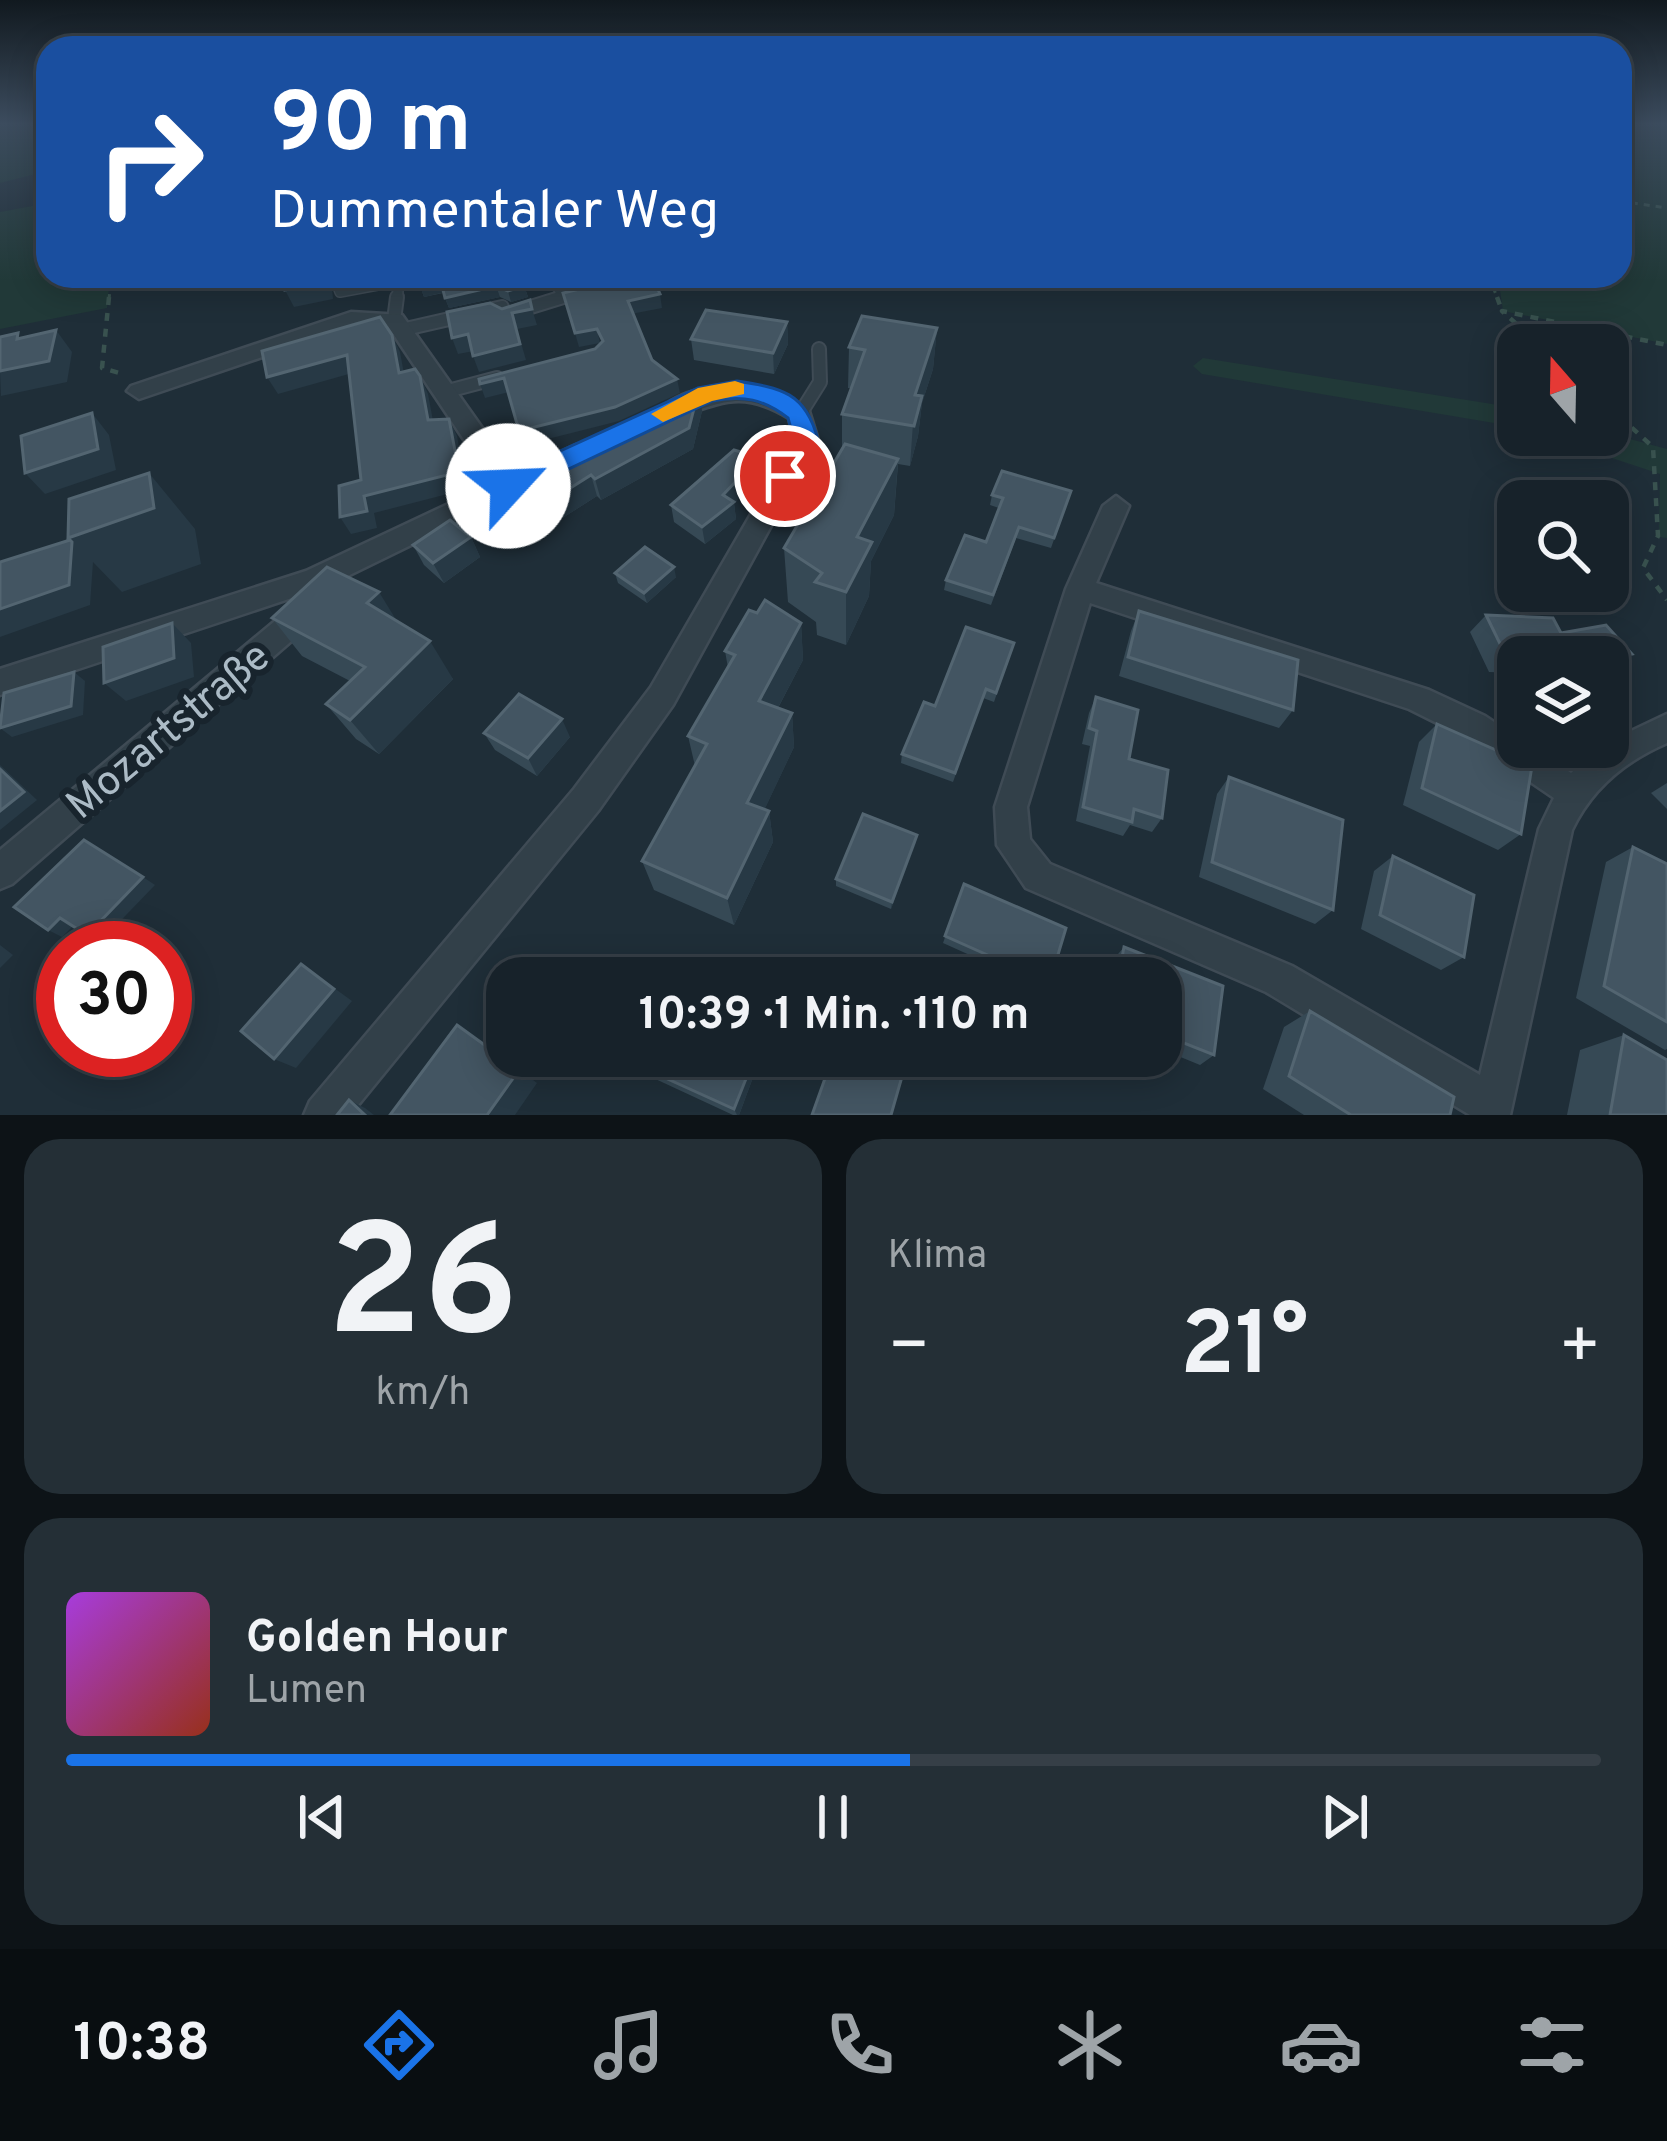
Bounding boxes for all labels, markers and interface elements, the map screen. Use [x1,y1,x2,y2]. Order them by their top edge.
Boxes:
text: 90 m [270,75,472,181]
icon: right [72,84,228,240]
text: Dummentaler Weg [270,179,719,248]
north arrow [1497,324,1629,456]
map controls [1497,324,1629,768]
position arrow [445,423,571,549]
pin [734,425,836,527]
icon: arrive [752,443,818,509]
button: search [1497,480,1629,612]
street label: Mozartstraße [57,632,283,833]
button: layers [1497,636,1629,768]
speed limit sign: 30 [36,921,192,1077]
text: 10:39 · 1 Min. · 110 m [639,988,1029,1045]
text: 26 [327,1193,518,1391]
text: Klima [888,1233,987,1282]
text: 21° [1180,1293,1308,1406]
text: − [888,1308,930,1391]
text: + [1558,1308,1601,1391]
text: km/h [375,1370,470,1419]
text: Golden Hour [246,1611,508,1668]
text: Lumen [246,1668,367,1717]
icon: previous [289,1784,355,1850]
icon: pause [800,1784,866,1850]
icon: next [1312,1784,1378,1850]
icon: directions [357,2003,441,2087]
icon: music [587,2003,671,2087]
icon: phone [818,2003,902,2087]
icon: climate [1048,2003,1132,2087]
icon: car [1279,2003,1363,2087]
icon: filters [1510,2003,1594,2087]
text: 10:38 [73,2011,210,2080]

